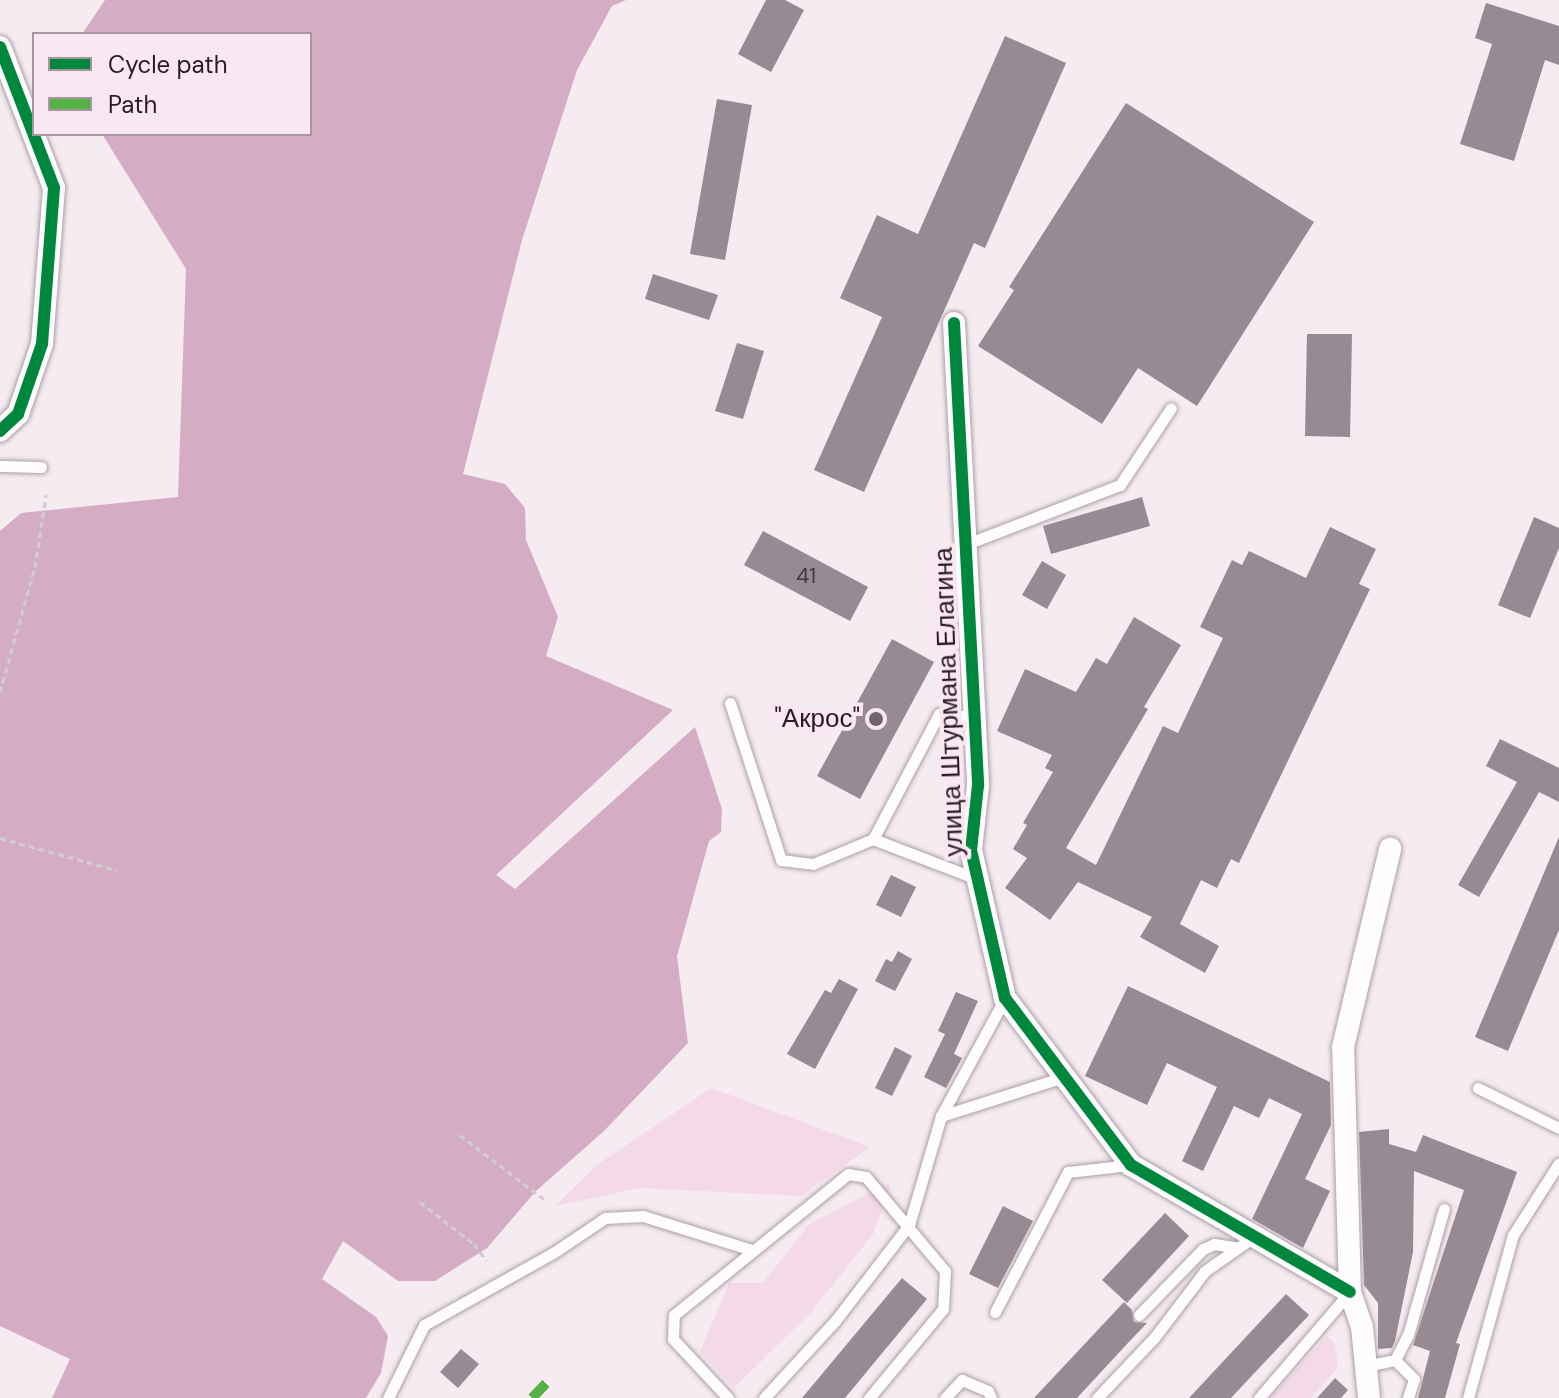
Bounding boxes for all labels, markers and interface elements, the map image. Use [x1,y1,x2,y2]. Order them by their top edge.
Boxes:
legend [32,32,312,136]
text: Cycle path [108,49,227,80]
text: Path [108,89,157,120]
street label: улица Штурмана Елагина [928,547,970,857]
house number: 41 [796,563,816,589]
place label: "Акрос" [774,703,860,735]
marker: "Акрос" [867,710,885,728]

